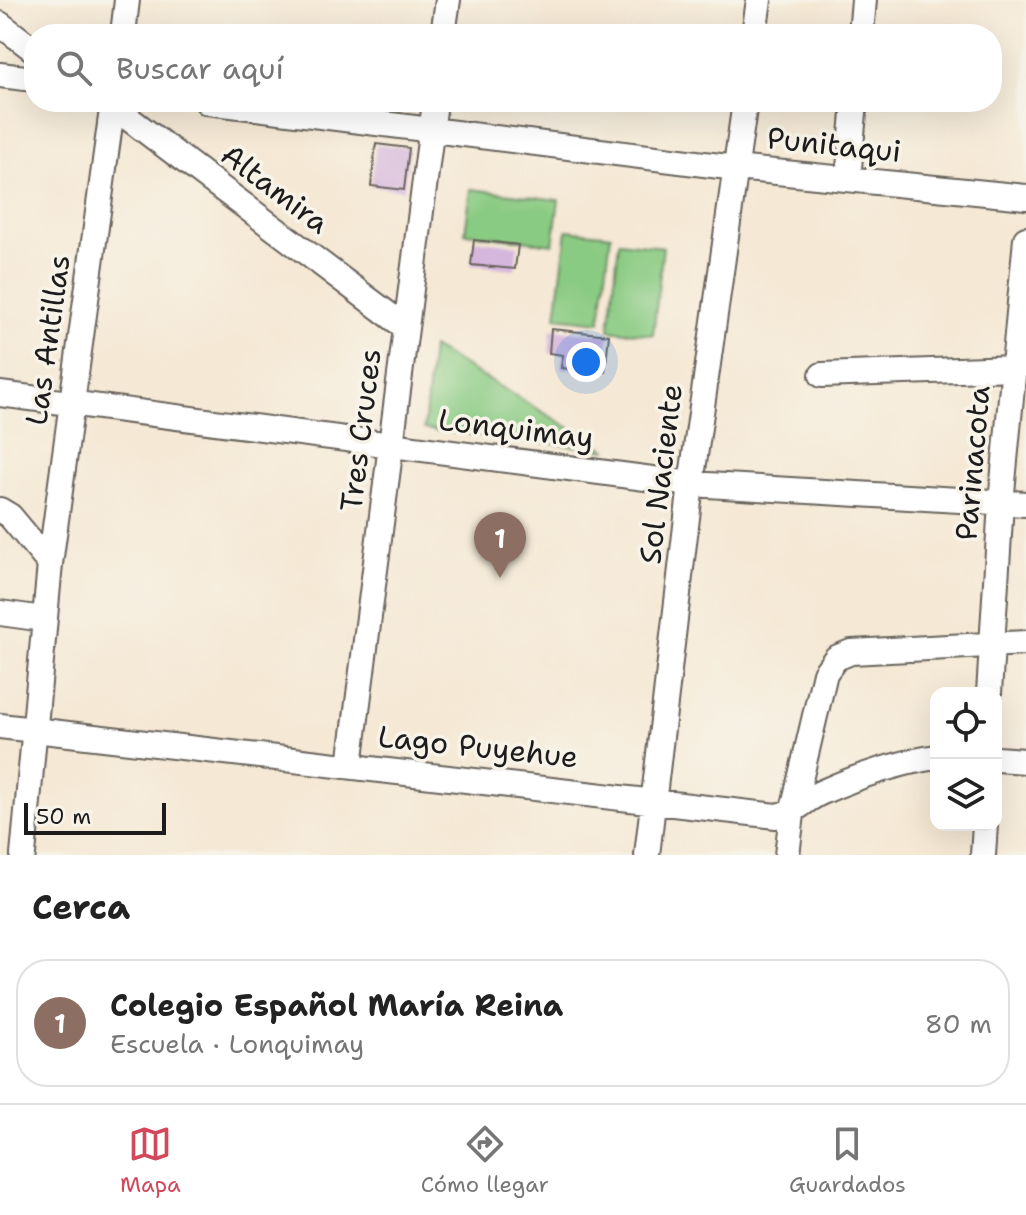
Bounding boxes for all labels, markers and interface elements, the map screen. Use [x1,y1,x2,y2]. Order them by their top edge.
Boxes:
search box [24,24,1002,112]
icon: search [52,46,96,90]
text: Buscar aquí [116,48,284,89]
street label: Punitaqui [765,117,903,172]
street label: Altamira [213,134,338,243]
street label: Las Antillas [15,252,80,428]
your location [566,342,606,382]
street label: Tres Cruces [330,346,391,514]
street label: Sol Naciente [629,382,692,566]
street label: Parinacota [945,383,1000,542]
street label: Lonquimay [436,399,596,458]
pin: 1 [474,512,526,578]
map controls [930,687,1002,831]
button: locate [930,687,1002,759]
street label: Lago Puyehue [376,716,580,777]
button: layers [930,759,1002,831]
scale bar [24,799,166,835]
text: 50 m [36,802,91,831]
text: Cerca [32,884,130,930]
text: Colegio Español María Reina [110,985,563,1026]
text: 1 [54,1006,66,1041]
text: 80 m [925,1006,992,1041]
text: Escuela · Lonquimay [110,1026,364,1061]
tab: Mapa [120,1122,181,1199]
tab: Cómo llegar [421,1122,549,1199]
tab: Guardados [789,1122,906,1199]

